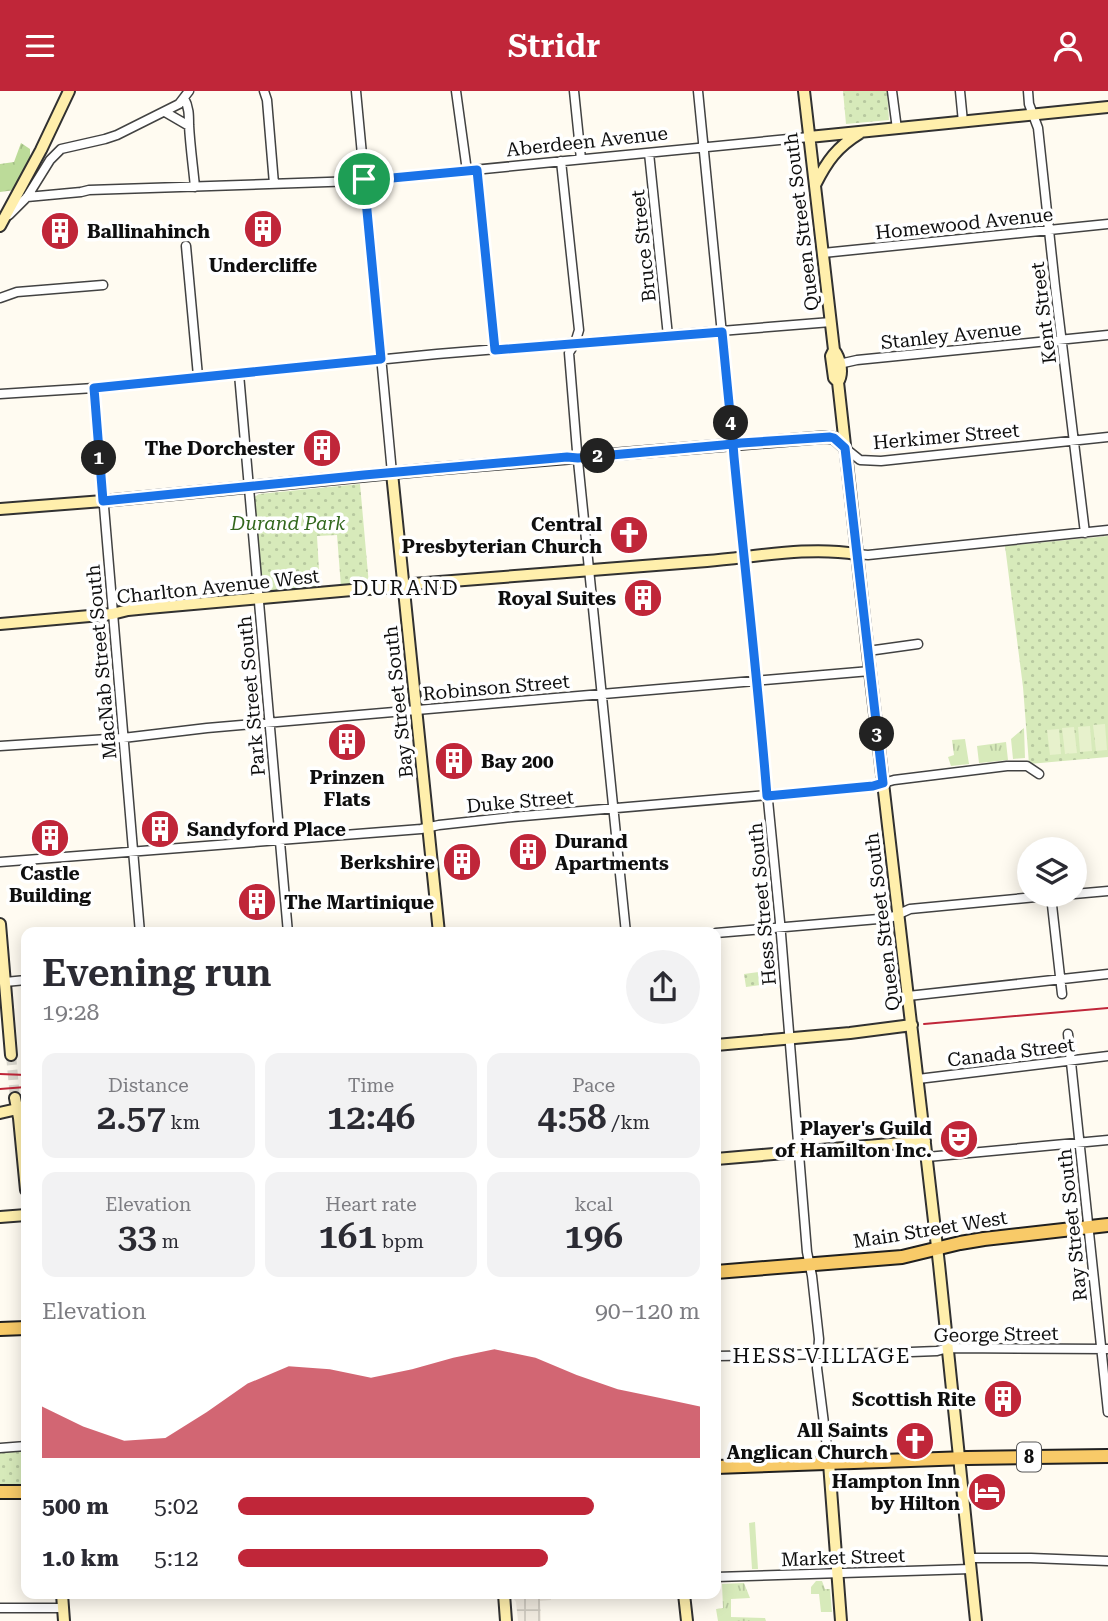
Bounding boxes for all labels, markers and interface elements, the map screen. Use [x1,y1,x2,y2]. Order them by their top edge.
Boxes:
icon: menu [21,27,59,65]
text: Stridr [508,27,600,65]
icon: person [1049,27,1087,65]
street label: Aberdeen Avenue [505,122,669,161]
street label: Queen Street South [779,132,824,312]
pin [334,149,394,209]
icon: arrive [345,160,383,198]
street label: Bruce Street [626,189,661,303]
street label: Homewood Avenue [874,203,1054,244]
building icon: Undercliffe [242,208,284,250]
building icon: Ballinahinch [39,210,81,252]
place label: Ballinahinch [87,220,210,243]
place label: Undercliffe [209,254,317,277]
street label: Kent Street [1026,261,1061,365]
street label: Stanley Avenue [880,317,1023,354]
pin: 4 [714,405,748,441]
text: 4 [725,411,736,434]
street label: Herkimer Street [872,419,1020,454]
building icon: The Dorchester [301,427,343,469]
place label: The Dorchester [145,437,295,460]
pin: 2 [580,439,616,473]
pin: 1 [82,441,116,475]
text: 2 [592,444,603,467]
text: 1 [93,446,104,469]
park label: Durand Park [230,512,346,535]
place label: Central Presbyterian Church [402,513,602,558]
church icon: Central Presbyterian Church [608,514,650,556]
street label: MacNab Street South [82,564,121,760]
street label: Charlton Avenue West [116,564,320,609]
district label: DURAND [352,576,460,600]
building icon: Royal Suites [622,577,664,619]
place label: Royal Suites [498,587,616,610]
street label: Park Street South [233,615,270,777]
street label: Bay Street South [379,625,418,779]
street label: Robinson Street [422,670,570,705]
pin: 3 [860,717,894,751]
building icon: Prinzen Flats [326,721,368,763]
text: 3 [871,722,882,745]
building icon: Bay 200 [433,740,475,782]
place label: Bay 200 [481,750,554,773]
place label: Prinzen Flats [310,766,385,811]
street label: Duke Street [465,785,575,818]
building icon: Sandyford Place [139,808,181,850]
building icon: Castle Building [29,817,71,859]
place label: Sandyford Place [187,818,346,841]
street label: Hess Street South [744,822,781,986]
place label: Durand Apartments [555,830,669,875]
building icon: Durand Apartments [507,831,549,873]
street label: Queen Street South [860,832,905,1012]
map controls [1017,837,1087,907]
button: layers [1017,837,1087,907]
building icon: Berkshire [441,841,483,883]
place label: Berkshire [340,851,435,874]
place label: Castle Building [9,862,91,907]
building icon: The Martinique [236,881,278,923]
place label: The Martinique [284,891,434,914]
button: share [626,950,700,1024]
text: Evening run [42,951,271,995]
text: 19:28 [42,999,99,1026]
street label: Canada Street [946,1033,1076,1072]
text: Distance [108,1074,189,1097]
text: Time [348,1074,394,1097]
text: Pace [572,1074,615,1097]
text: 2.57 [97,1097,166,1138]
text: 12:46 [327,1097,415,1138]
text: 4:58 [538,1097,607,1138]
text: km [166,1111,200,1134]
text: /km [607,1111,650,1134]
place label: Player's Guild of Hamilton Inc. [775,1117,932,1162]
theatre icon: Player's Guild of Hamilton Inc. [938,1118,980,1160]
street label: Ray Street South [1053,1148,1092,1302]
text: Elevation [105,1193,191,1216]
text: Heart rate [325,1193,417,1216]
text: kcal [575,1193,613,1216]
street label: Main Street West [851,1206,1009,1253]
text: 33 [118,1216,157,1257]
text: 161 [318,1216,377,1257]
text: 196 [564,1216,623,1257]
text: m [157,1230,179,1253]
text: bpm [377,1230,424,1253]
text: Elevation [42,1298,146,1325]
text: 90–120 m [595,1298,700,1325]
street label: George Street [933,1322,1059,1347]
district label: HESS VILLAGE [733,1344,911,1368]
building icon: Scottish Rite [982,1378,1024,1420]
place label: Scottish Rite [852,1388,976,1411]
place label: All Saints Anglican Church [727,1419,888,1464]
church icon: All Saints Anglican Church [894,1420,936,1462]
road number: 8 [1017,1443,1041,1471]
place label: Hampton Inn by Hilton [832,1470,960,1515]
hotel icon: Hampton Inn by Hilton [966,1471,1008,1513]
text: 500 m [42,1493,109,1520]
text: 5:02 [154,1493,199,1520]
street label: Market Street [780,1544,906,1571]
text: 1.0 km [42,1545,119,1572]
text: 5:12 [154,1545,199,1572]

